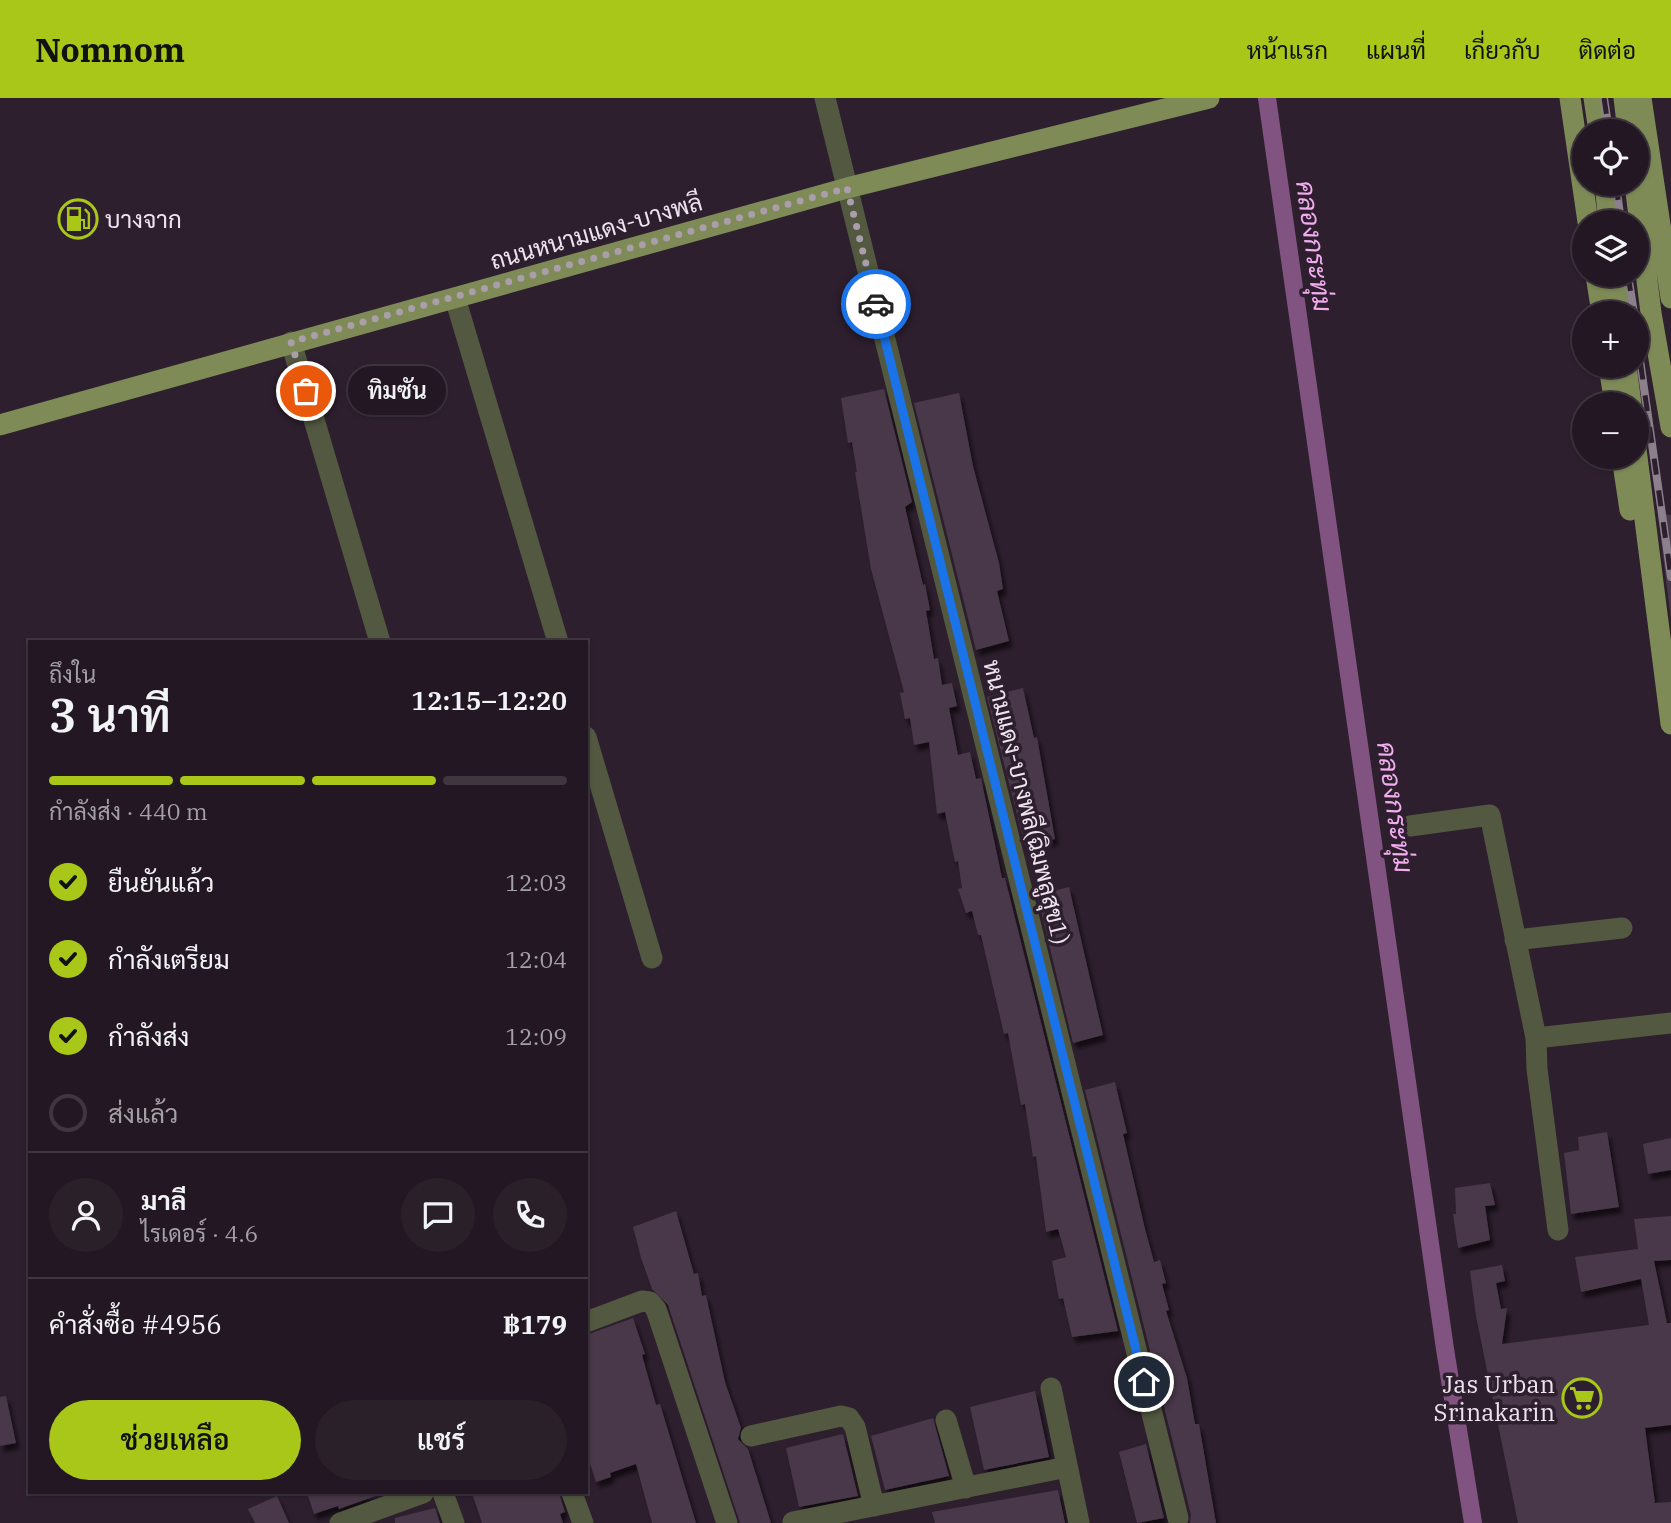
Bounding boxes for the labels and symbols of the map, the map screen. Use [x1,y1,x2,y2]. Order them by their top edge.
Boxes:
water label: คลองกระทุ่ม [1287,178,1341,314]
street label: ถนนหนามแดง-บางพลี [486,185,706,277]
fuel station icon: บางจาก [57,198,99,240]
place label: บางจาก [105,203,182,235]
courier [841,269,911,339]
pin [276,361,336,421]
callout: ทิมซัน [348,366,446,416]
street label: หนามแดง-บางพลี(ฉิมพลูสุข1) [974,656,1078,948]
water label: คลองกระทุ่ม [1368,739,1422,875]
pin [1114,1352,1174,1412]
place label: Jas Urban Srinakarin [1434,1368,1555,1428]
supermarket icon: Jas Urban Srinakarin [1561,1377,1603,1419]

